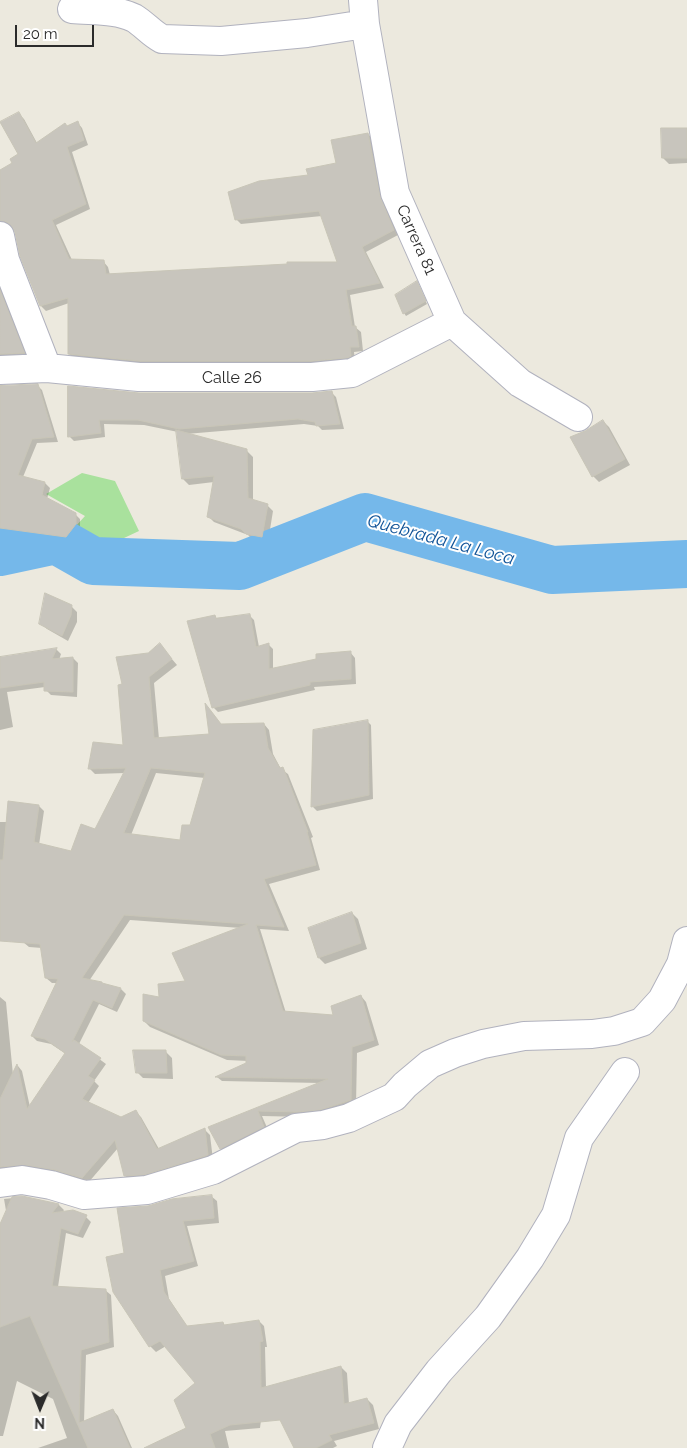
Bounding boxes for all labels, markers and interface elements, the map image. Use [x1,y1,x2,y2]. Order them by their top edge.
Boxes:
scale bar [18,15,96,47]
text: 20 m [23,25,58,43]
street label: Carrera 81 [392,202,440,278]
street label: Calle 26 [202,368,262,388]
water label: Quebrada La Loca [365,510,517,570]
north arrow [15,1383,65,1433]
text: N [34,1415,45,1431]

